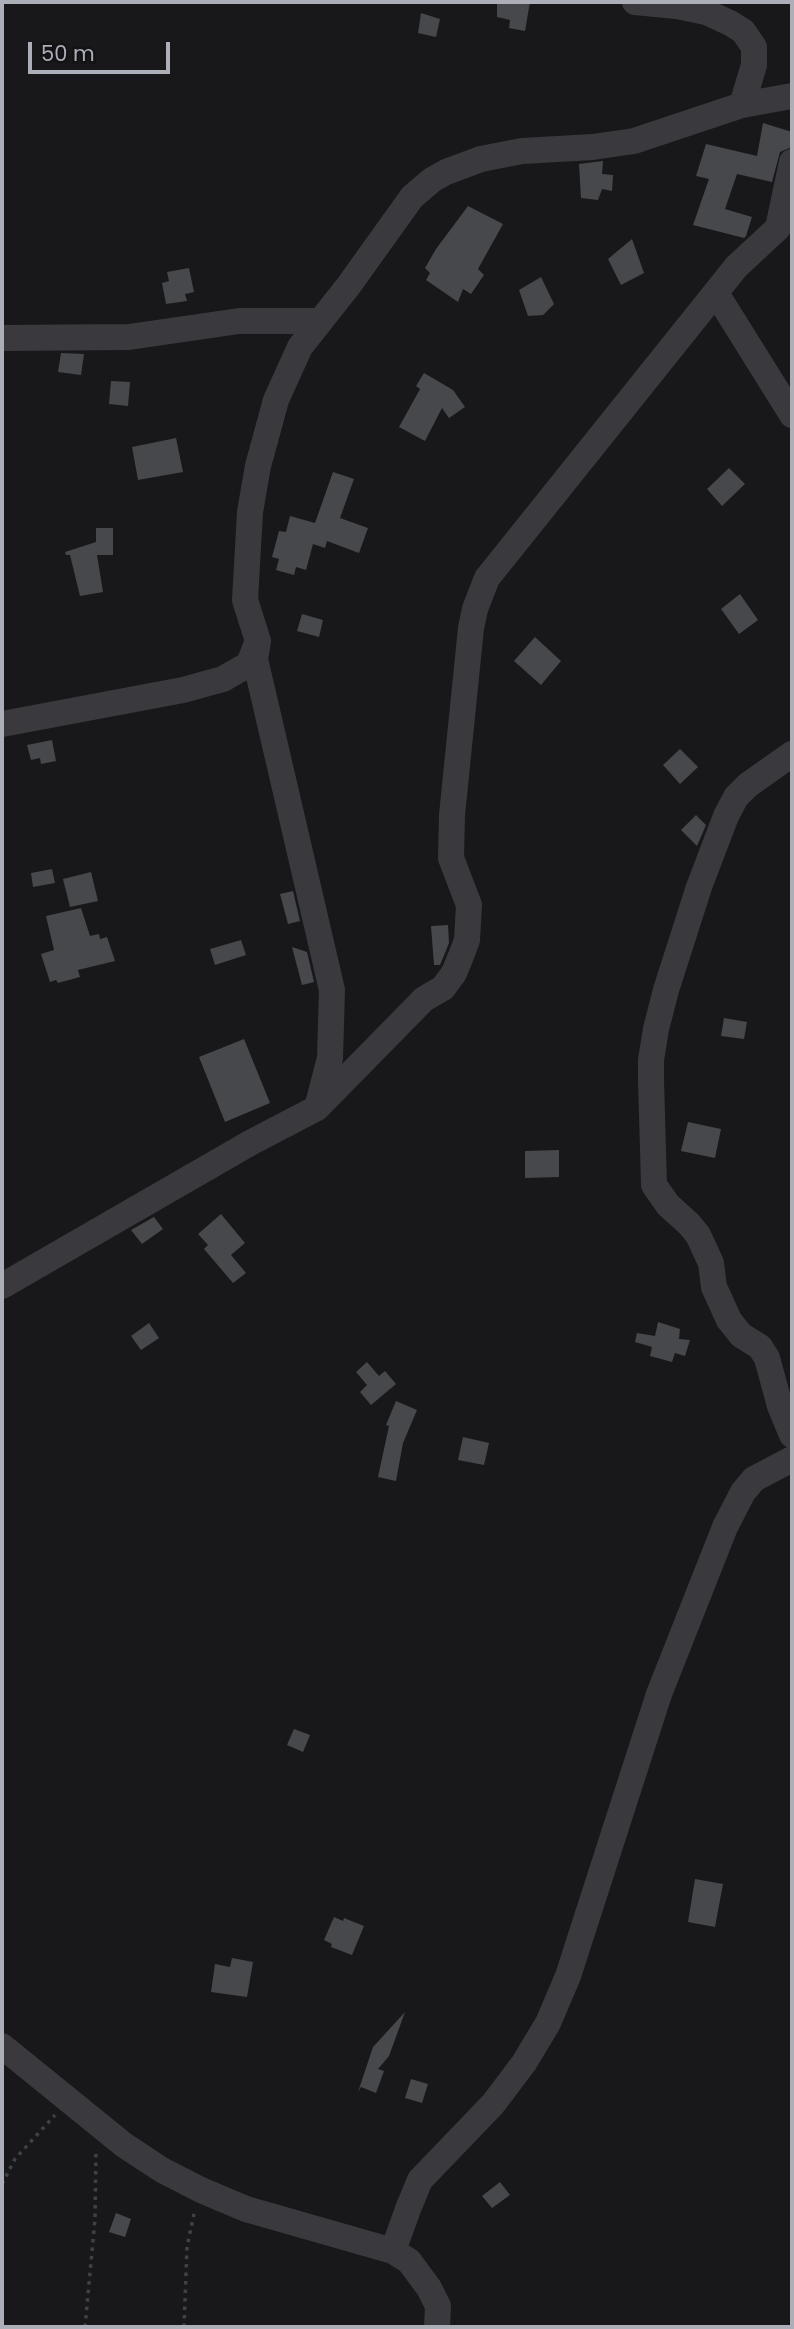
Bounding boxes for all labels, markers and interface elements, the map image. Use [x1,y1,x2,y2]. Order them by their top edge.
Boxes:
scale bar [32,28,173,72]
text: 50 m [41,39,95,68]

